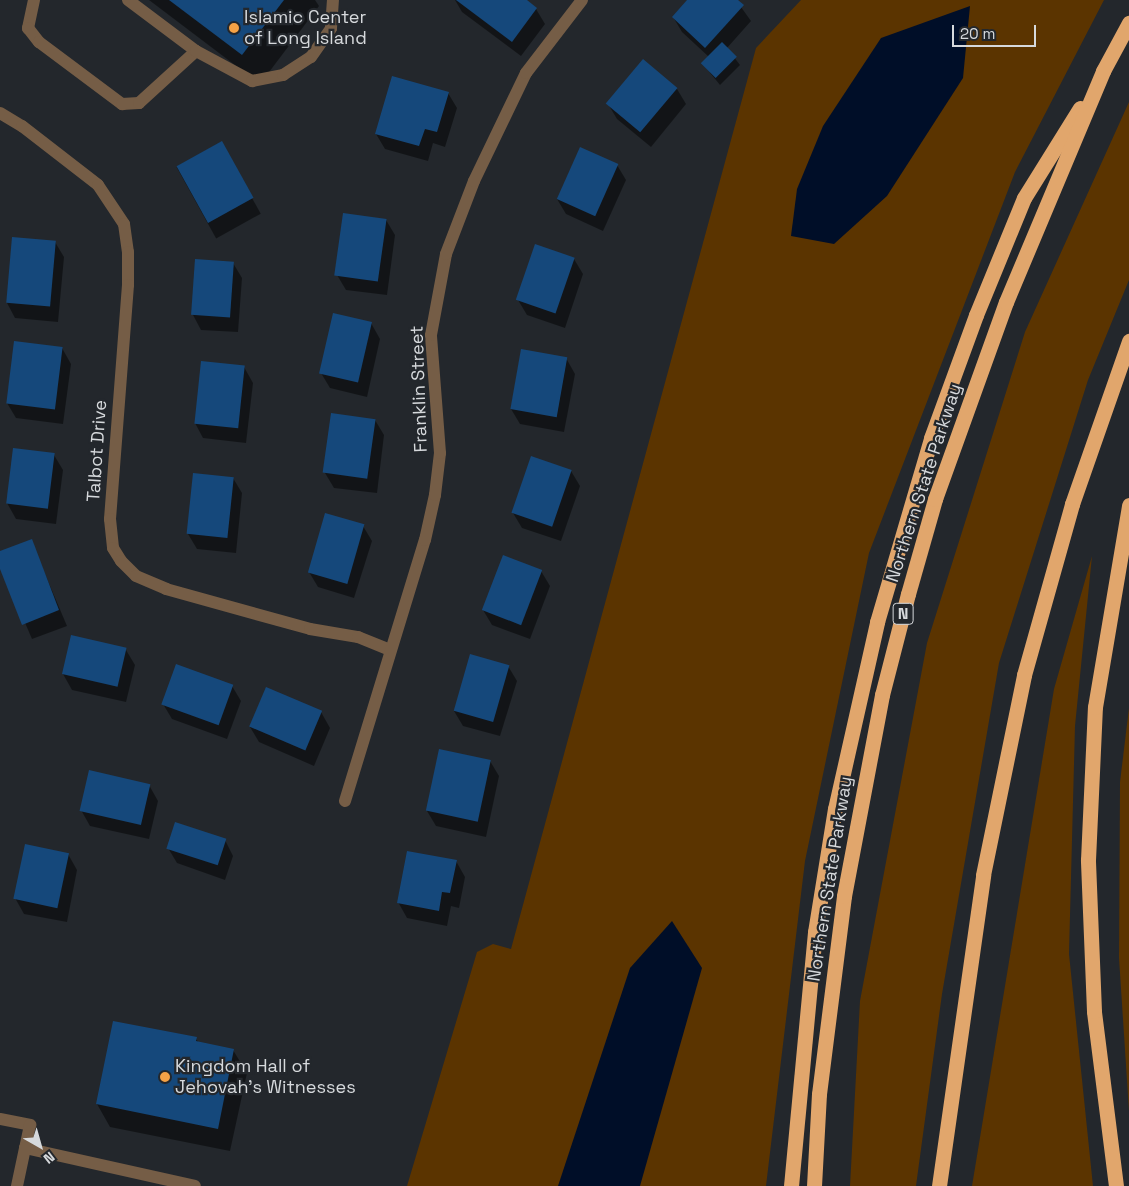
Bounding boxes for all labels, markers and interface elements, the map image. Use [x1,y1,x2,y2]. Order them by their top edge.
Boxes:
place label: Islamic Center of Long Island [244,7,367,50]
scale bar [954,15,1038,47]
marker: Islamic Center of Long Island [228,22,240,34]
text: 20 m [960,24,995,43]
street label: Franklin Street [406,325,432,453]
street label: Northern State Parkway [882,381,966,585]
street label: Talbot Drive [83,399,111,503]
road number: N [892,600,914,628]
street label: Northern State Parkway [803,775,857,983]
place label: Kingdom Hall of Jehovah's Witnesses [175,1056,356,1098]
marker: Kingdom Hall of Jehovah's Witnesses [159,1071,171,1083]
north arrow [15,1121,65,1171]
text: N [40,1148,58,1168]

